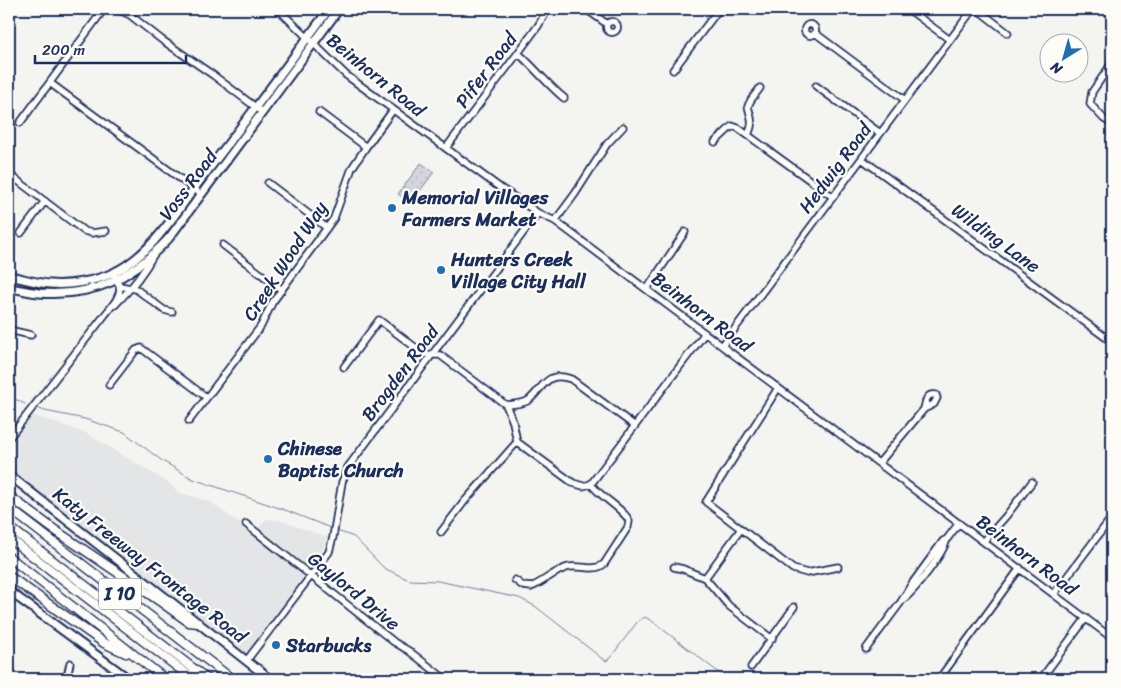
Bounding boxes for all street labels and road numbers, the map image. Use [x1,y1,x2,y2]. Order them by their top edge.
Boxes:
street label: Pifer Road [446,23,527,115]
street label: Beinhorn Road [319,24,434,126]
street label: Hedwig Road [790,114,881,221]
street label: Voss Road [150,141,227,228]
street label: Creek Wood Way [234,194,336,328]
street label: Wilding Lane [944,194,1048,282]
street label: Beinhorn Road [644,263,761,362]
street label: Brogden Road [352,317,448,429]
street label: Katy Freeway Frontage Road [45,478,256,653]
street label: Beinhorn Road [969,506,1086,605]
street label: Gaylord Drive [300,543,408,639]
road number: I 10 [99,578,141,610]

